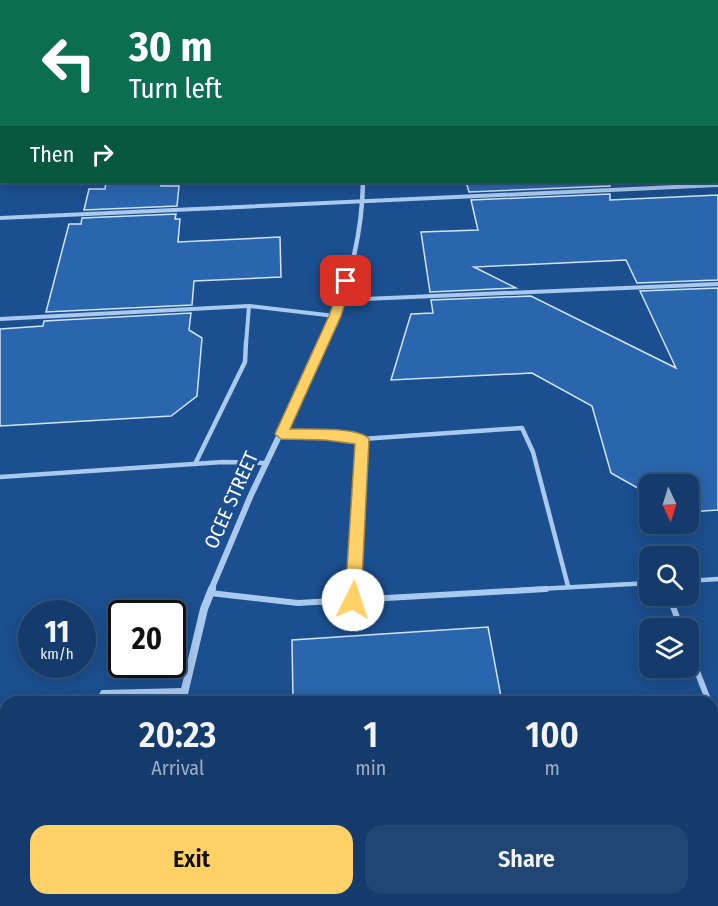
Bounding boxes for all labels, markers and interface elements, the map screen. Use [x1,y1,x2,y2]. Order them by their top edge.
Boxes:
text: 30 m [129,22,213,72]
icon: left [30,24,108,102]
text: Turn left [129,73,222,105]
icon: right [86,138,119,171]
text: Then [30,141,74,168]
pin [320,255,371,306]
icon: arrive [329,264,362,297]
street label: OCEE STREET [199,447,263,552]
north arrow [639,474,699,534]
map controls [639,474,699,678]
button: search [639,546,699,606]
position arrow [321,568,385,632]
speed limit sign: 20 [108,600,186,678]
text: 11 [45,614,69,650]
button: layers [639,618,699,678]
text: km/h [40,645,74,663]
text: 20:23 [139,713,216,757]
text: 1 [363,713,378,757]
text: 100 [525,713,579,757]
text: Arrival [151,756,204,780]
text: min [355,756,386,780]
text: m [544,756,560,780]
button: Exit [30,825,353,894]
button: Share [365,825,688,894]

